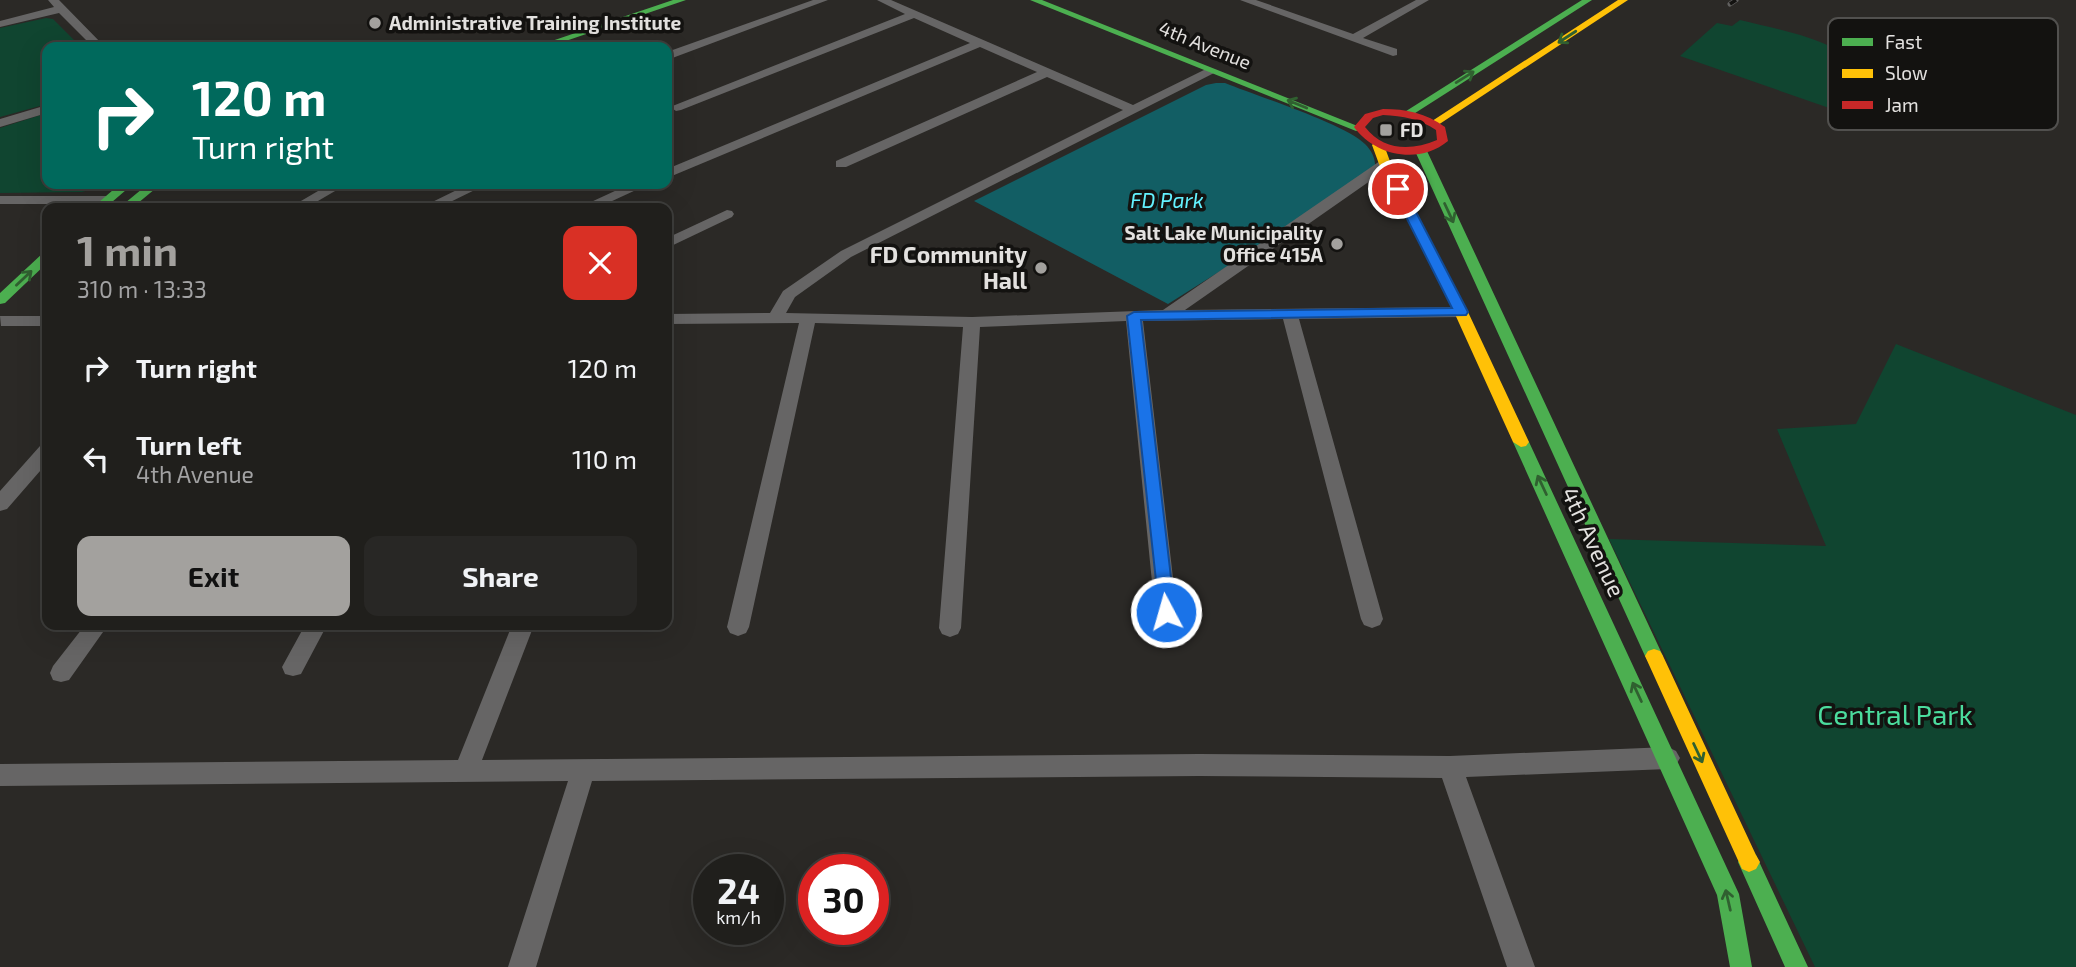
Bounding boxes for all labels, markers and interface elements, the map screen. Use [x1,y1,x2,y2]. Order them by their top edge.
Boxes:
place label: Administrative Training Institute [389,11,681,34]
marker: Administrative Training Institute [367,15,383,31]
street label: 4th Avenue [1156,16,1255,73]
legend [1828,18,2058,130]
one-way arrow [1557,30,1577,44]
text: Fast [1885,30,1922,53]
text: Slow [1885,61,1928,84]
text: 120 m [192,67,326,126]
one-way arrow [1455,69,1475,83]
icon: right [77,70,168,161]
text: Jam [1885,93,1919,116]
one-way arrow [1286,97,1308,110]
place label: FD [1400,118,1424,141]
marker: FD [1378,122,1394,138]
text: Turn right [192,127,334,165]
pin [1368,159,1428,219]
icon: arrive [1379,170,1417,208]
water label: FD Park [1130,187,1204,212]
one-way arrow [1443,202,1456,223]
place label: Salt Lake Municipality Office 415A [1125,221,1324,266]
text: 1 min [77,224,178,274]
button: close [563,226,637,300]
marker: Salt Lake Municipality Office 415A [1329,236,1345,252]
place label: FD Community Hall [870,240,1027,294]
marker: FD Community Hall [1033,260,1049,276]
one-way arrow [15,270,33,286]
text: 310 m · 13:33 [77,275,207,303]
icon: right [77,349,115,387]
text: Turn right [136,352,257,383]
text: 120 m [568,352,637,383]
text: Turn left [136,429,242,460]
icon: left [77,440,115,478]
text: 110 m [572,443,637,474]
text: 4th Avenue [136,460,254,488]
one-way arrow [1534,475,1547,496]
street label: 4th Avenue [1556,482,1632,601]
button: Exit [77,536,350,616]
button: Share [364,536,637,616]
position arrow [1129,575,1203,649]
one-way arrow [1630,682,1643,703]
park label: Central Park [1817,697,1973,731]
one-way arrow [1692,742,1705,763]
speed limit sign: 30 [798,854,889,945]
text: 24 [717,869,760,911]
one-way arrow [1721,889,1735,912]
text: km/h [716,906,761,928]

